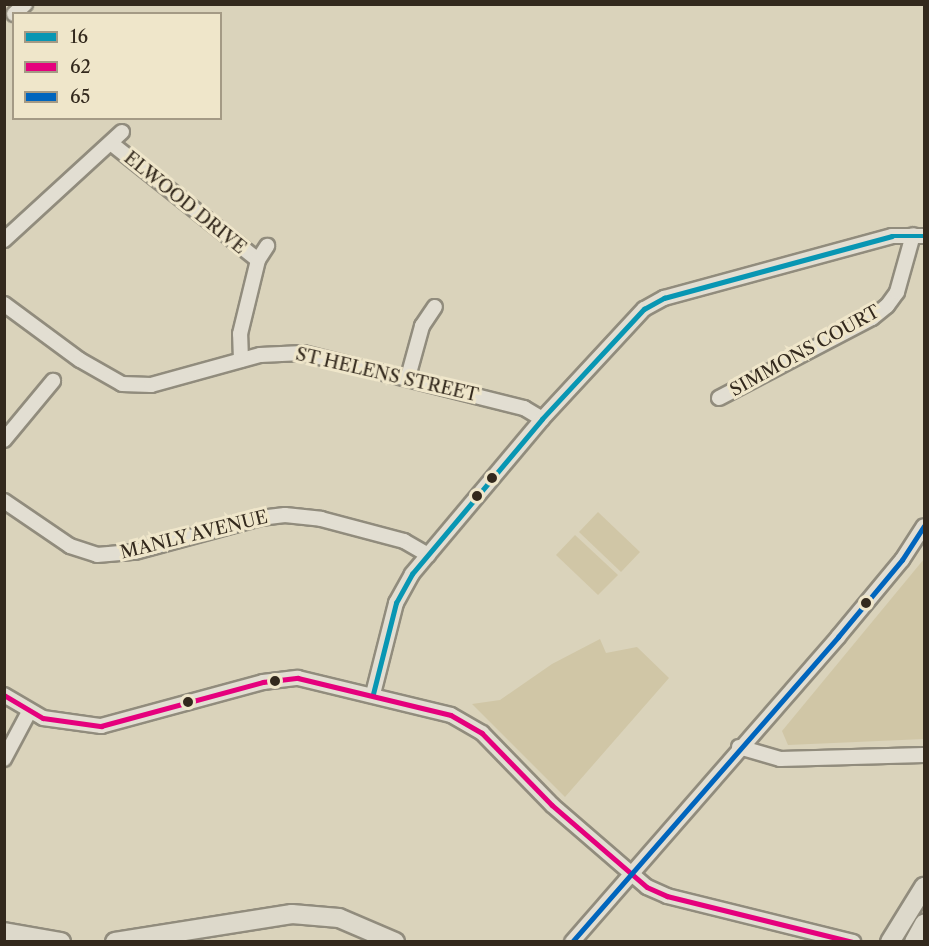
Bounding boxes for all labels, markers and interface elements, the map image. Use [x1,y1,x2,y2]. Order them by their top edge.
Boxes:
legend [12,12,222,120]
text: 16 [70,26,88,48]
text: 62 [70,56,91,78]
text: 65 [70,86,90,108]
street label: ELWOOD DRIVE [120,147,250,259]
street label: SIMMONS COURT [726,301,884,401]
street label: ST HELENS STREET [293,343,481,407]
unlabelled marker [486,472,498,484]
unlabelled marker [471,490,483,502]
street label: MANLY AVENUE [117,506,271,564]
unlabelled marker [860,597,872,609]
unlabelled marker [269,675,281,687]
unlabelled marker [182,696,194,708]

